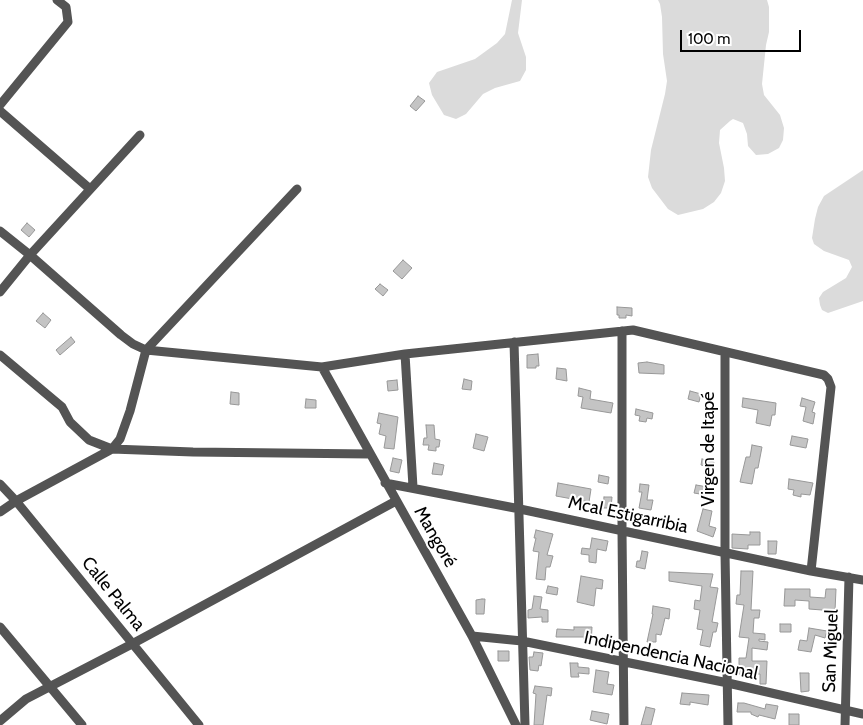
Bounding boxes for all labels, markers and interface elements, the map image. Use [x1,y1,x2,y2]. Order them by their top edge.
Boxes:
scale bar [683,20,804,52]
text: 100 m [688,30,730,48]
street label: Virgen de Itapé [698,391,720,507]
street label: Mcal Estigarribia [566,492,690,538]
street label: Mangoré [409,503,461,571]
street label: Calle Palma [77,553,149,635]
street label: San Miguel [819,609,843,693]
street label: Indipendencia Nacional [582,627,760,685]

